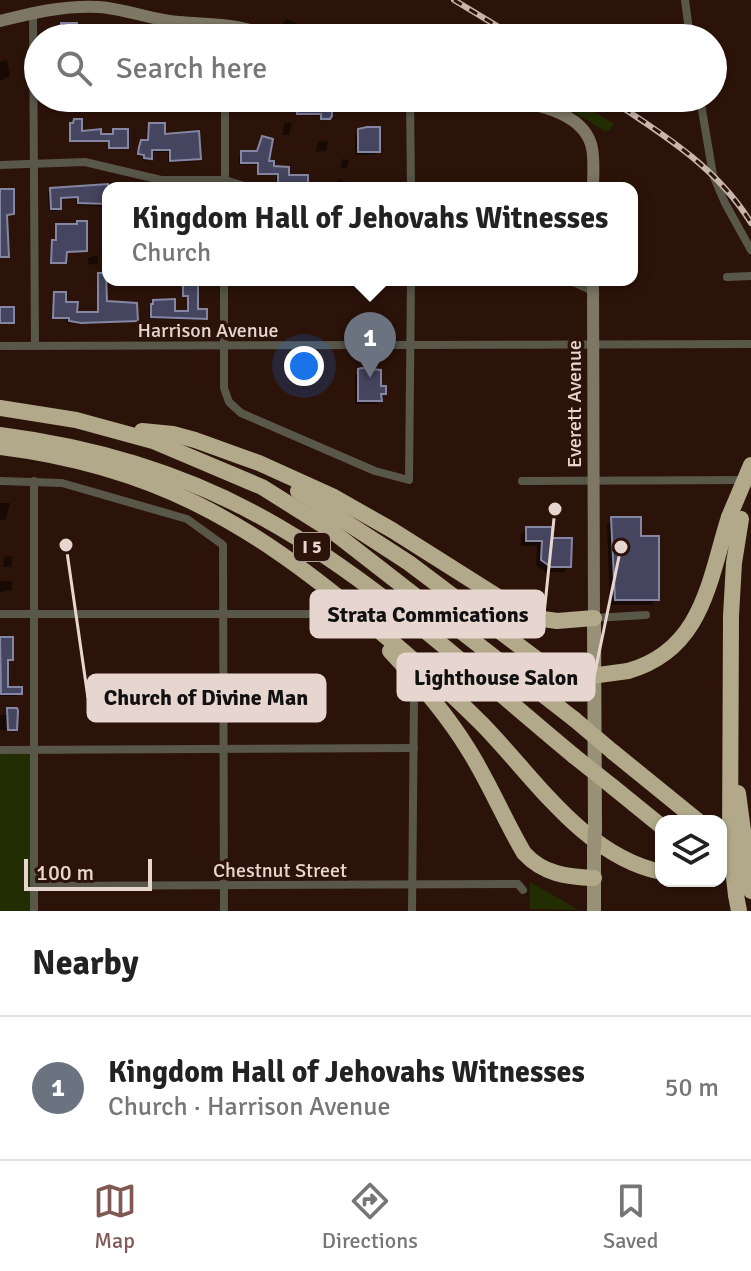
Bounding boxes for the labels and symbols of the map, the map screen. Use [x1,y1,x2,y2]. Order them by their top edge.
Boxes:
pin: 1 [344,312,396,378]
street label: Harrison Avenue [137,318,279,343]
street label: Everett Avenue [562,340,587,468]
your location [284,346,324,386]
road number: I 5 [294,533,330,561]
callout: Strata Commications [311,591,544,637]
text: Strata Commications [327,601,529,628]
callout: Lighthouse Salon [398,654,594,700]
text: Lighthouse Salon [414,664,578,691]
callout: Church of Divine Man [88,675,325,721]
text: Church of Divine Man [104,684,308,711]
scale bar [24,855,152,891]
street label: Chestnut Street [213,858,347,883]

